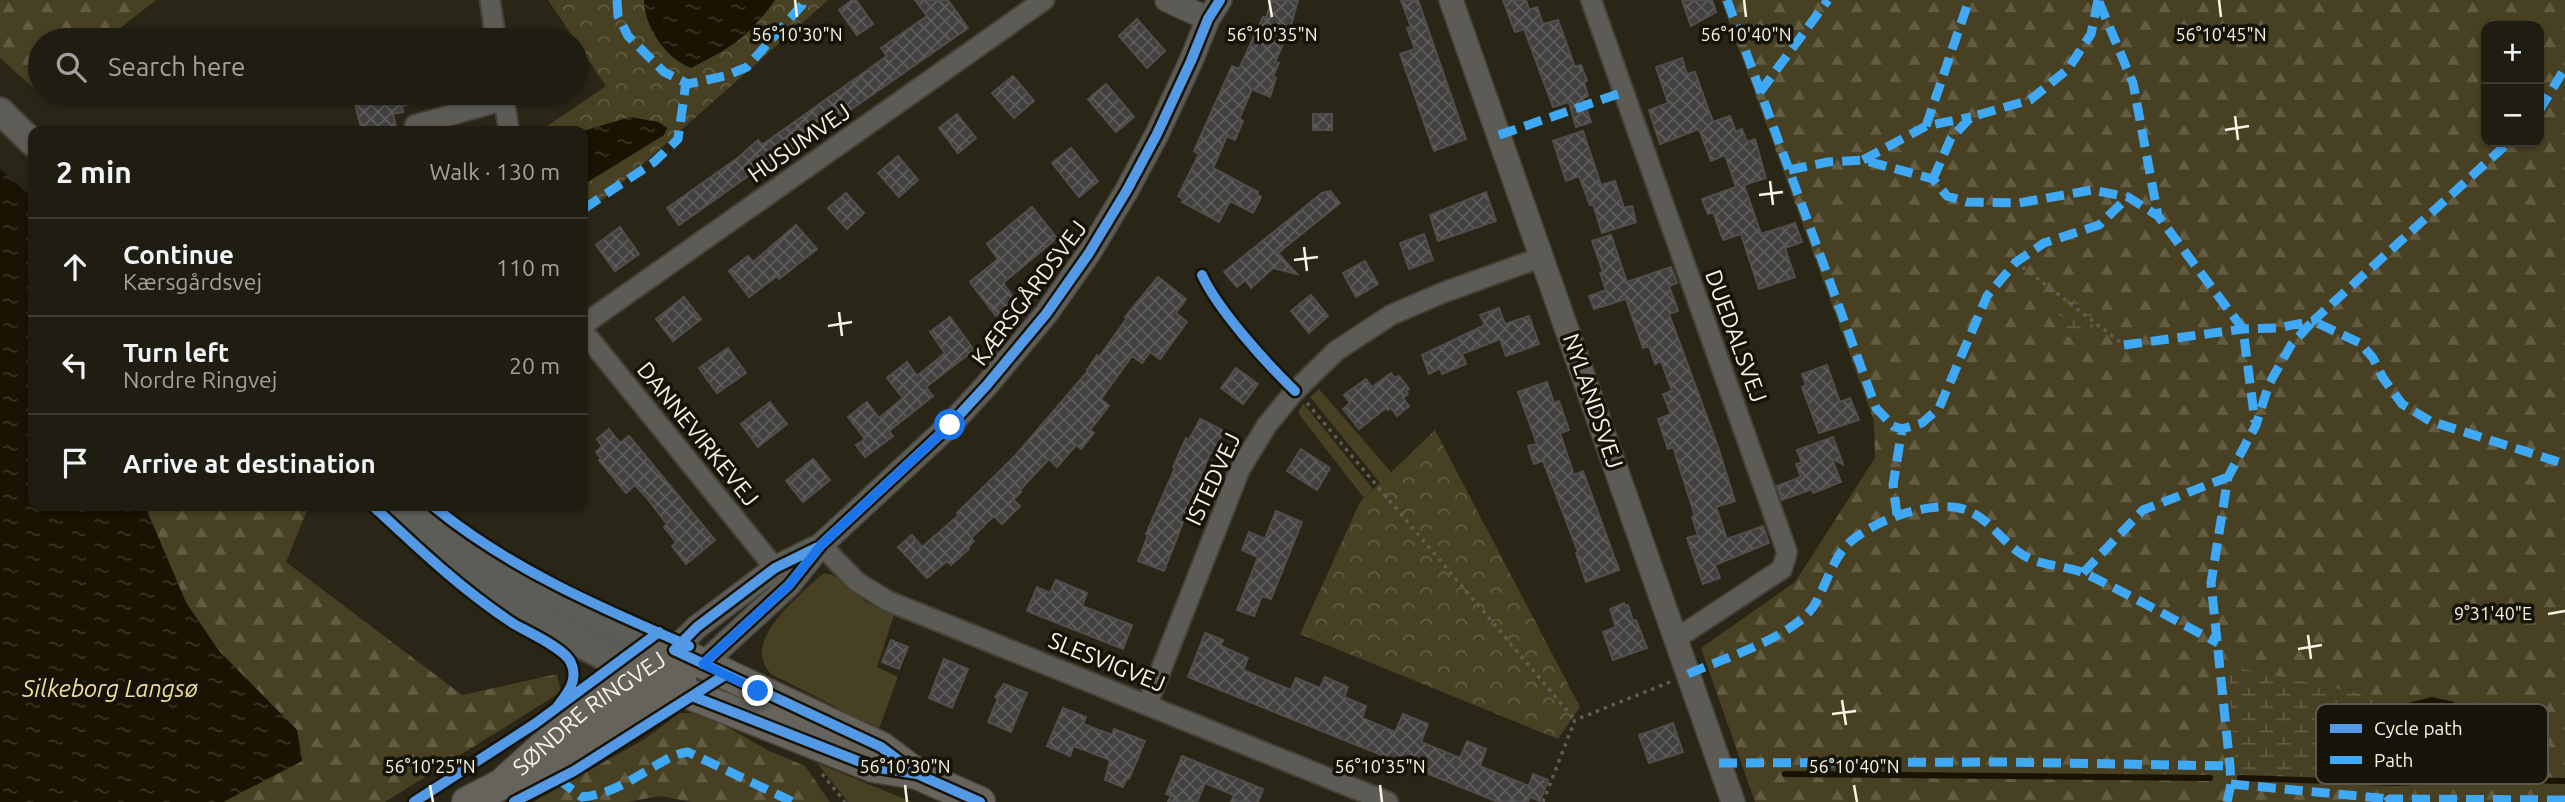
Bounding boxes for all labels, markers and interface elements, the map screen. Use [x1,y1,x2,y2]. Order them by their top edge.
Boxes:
map controls [2481,21,2544,147]
button: + [2481,21,2544,84]
text: 56°10'30"N [751,24,843,44]
text: 56°10'35"N [1226,24,1318,44]
text: 56°10'40"N [1700,24,1792,44]
text: 56°10'45"N [2175,24,2267,44]
search box [28,28,588,105]
icon: search [52,48,90,86]
text: Search here [108,52,245,81]
button: − [2481,84,2544,147]
street label: HUSUMVEJ [743,98,855,187]
text: 2 min [56,155,132,189]
text: Walk · 130 m [429,159,560,184]
street label: KÆRSGÅRDSVEJ [966,215,1091,370]
text: Continue [123,240,234,269]
icon: ahead [56,248,94,286]
text: 110 m [496,255,560,280]
street label: DUEDALSVEJ [1701,266,1772,405]
text: Kærsgårdsvej [123,269,262,294]
street label: NYLANDSVEJ [1559,330,1628,472]
text: Turn left [123,338,229,367]
icon: left [56,346,94,384]
text: 20 m [509,353,560,378]
street label: DANNEVIRKEVEJ [633,357,764,511]
text: Nordre Ringvej [123,367,277,392]
route start [934,409,965,440]
street label: ISTEDVEJ [1180,429,1245,529]
icon: arrive [56,444,94,482]
text: Arrive at destination [123,449,376,478]
text: 9°31'40"E [2454,603,2532,623]
street label: SLESVIGVEJ [1045,627,1169,696]
street label: SØNDRE RINGVEJ [508,646,670,780]
water label: Silkeborg Langsø [21,675,199,702]
route end [742,675,773,706]
legend [2316,704,2548,784]
text: Cycle path [2374,717,2463,739]
text: Path [2374,749,2413,771]
text: 56°10'25"N [384,756,476,776]
text: 56°10'30"N [859,756,951,776]
text: 56°10'35"N [1334,756,1426,776]
text: 56°10'40"N [1808,756,1900,776]

